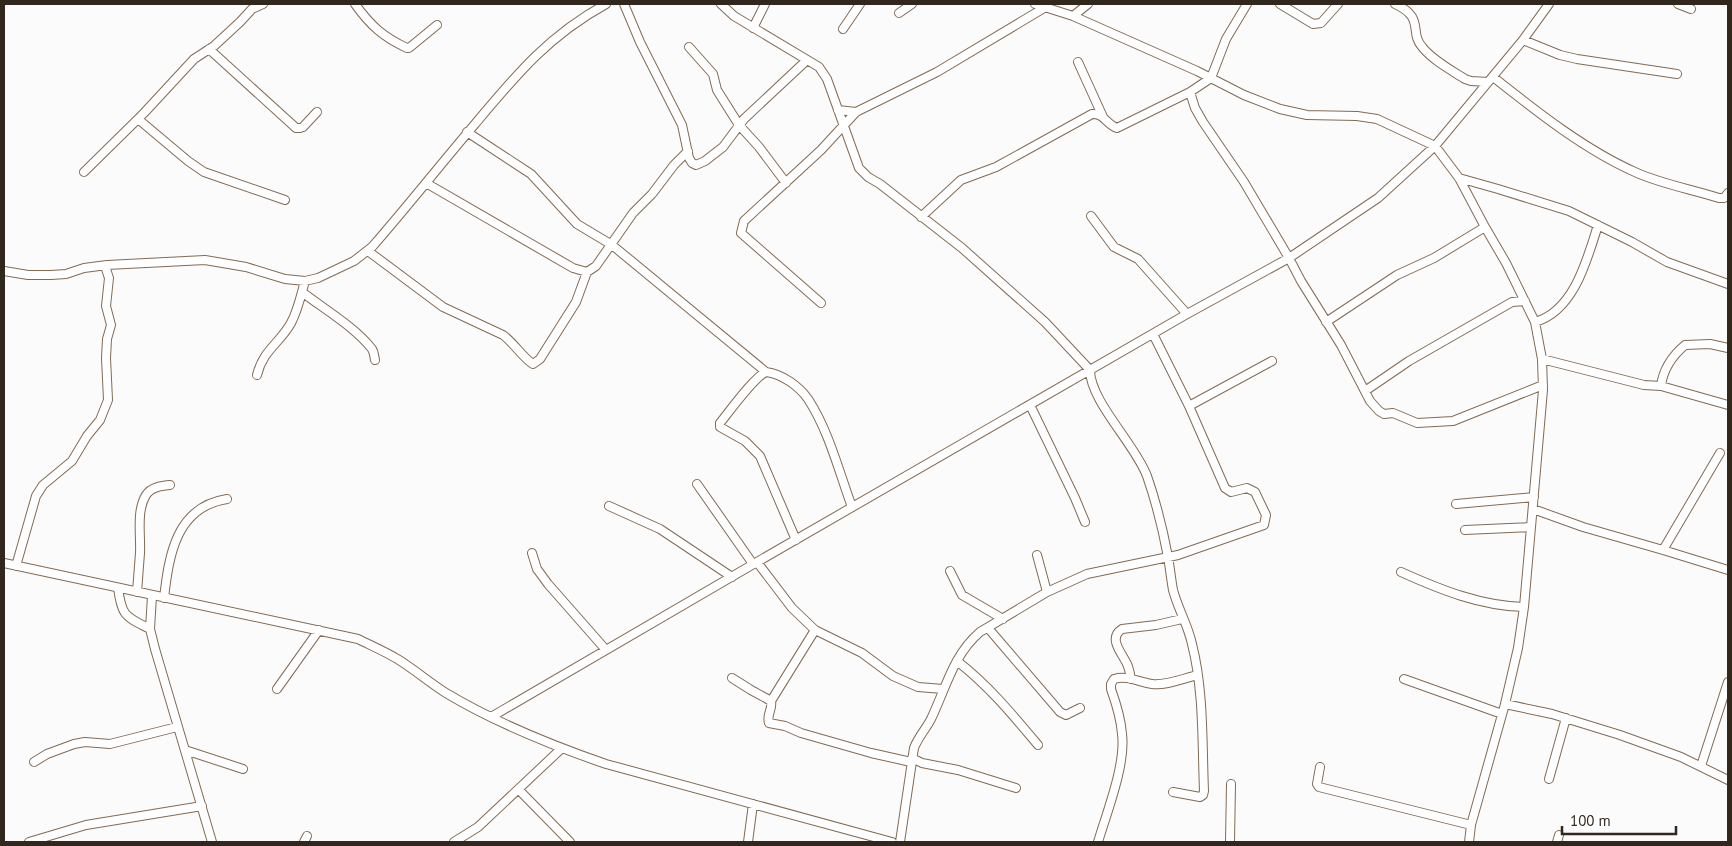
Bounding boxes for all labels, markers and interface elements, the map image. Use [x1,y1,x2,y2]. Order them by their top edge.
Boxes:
scale bar [1562,804,1676,836]
text: 100 m [1570,811,1611,830]

